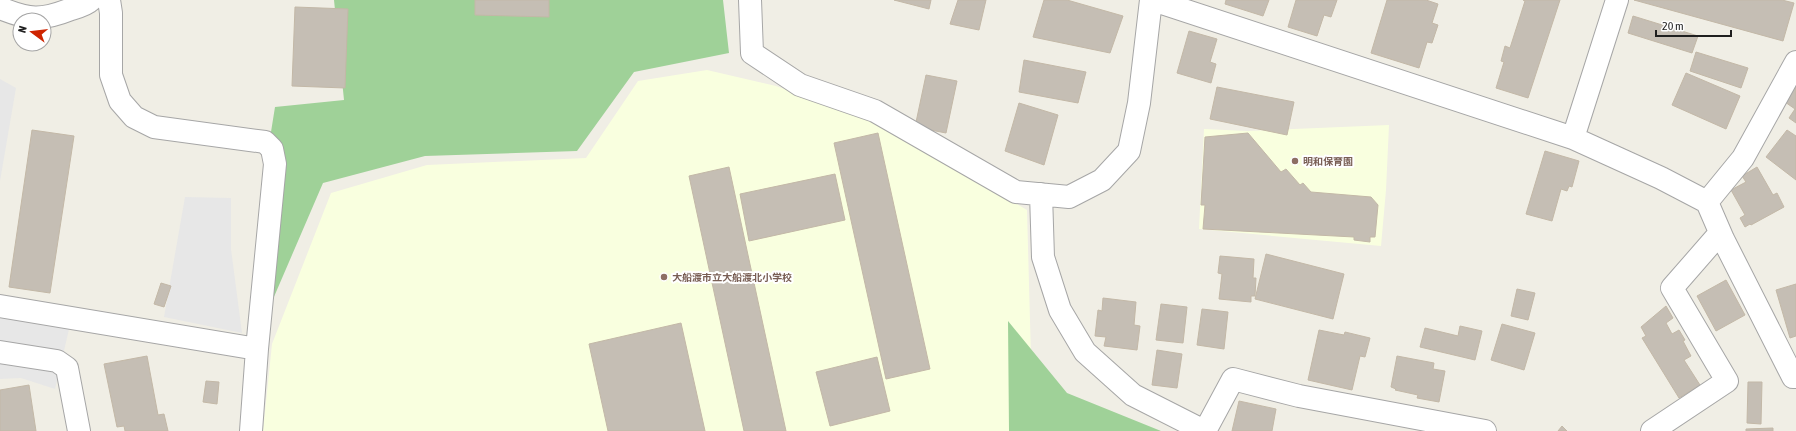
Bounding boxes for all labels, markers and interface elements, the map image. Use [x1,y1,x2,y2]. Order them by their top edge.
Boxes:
north arrow [12,12,52,52]
scale bar [1656,12,1731,38]
text: 20 m [1662,19,1684,33]
text: N [16,25,29,34]
marker: 明和保育園 [1290,156,1300,166]
place label: 明和保育園 [1303,156,1353,167]
marker: 大船渡市立大船渡北小学校 [659,272,669,282]
place label: 大船渡市立大船渡北小学校 [672,272,792,283]

